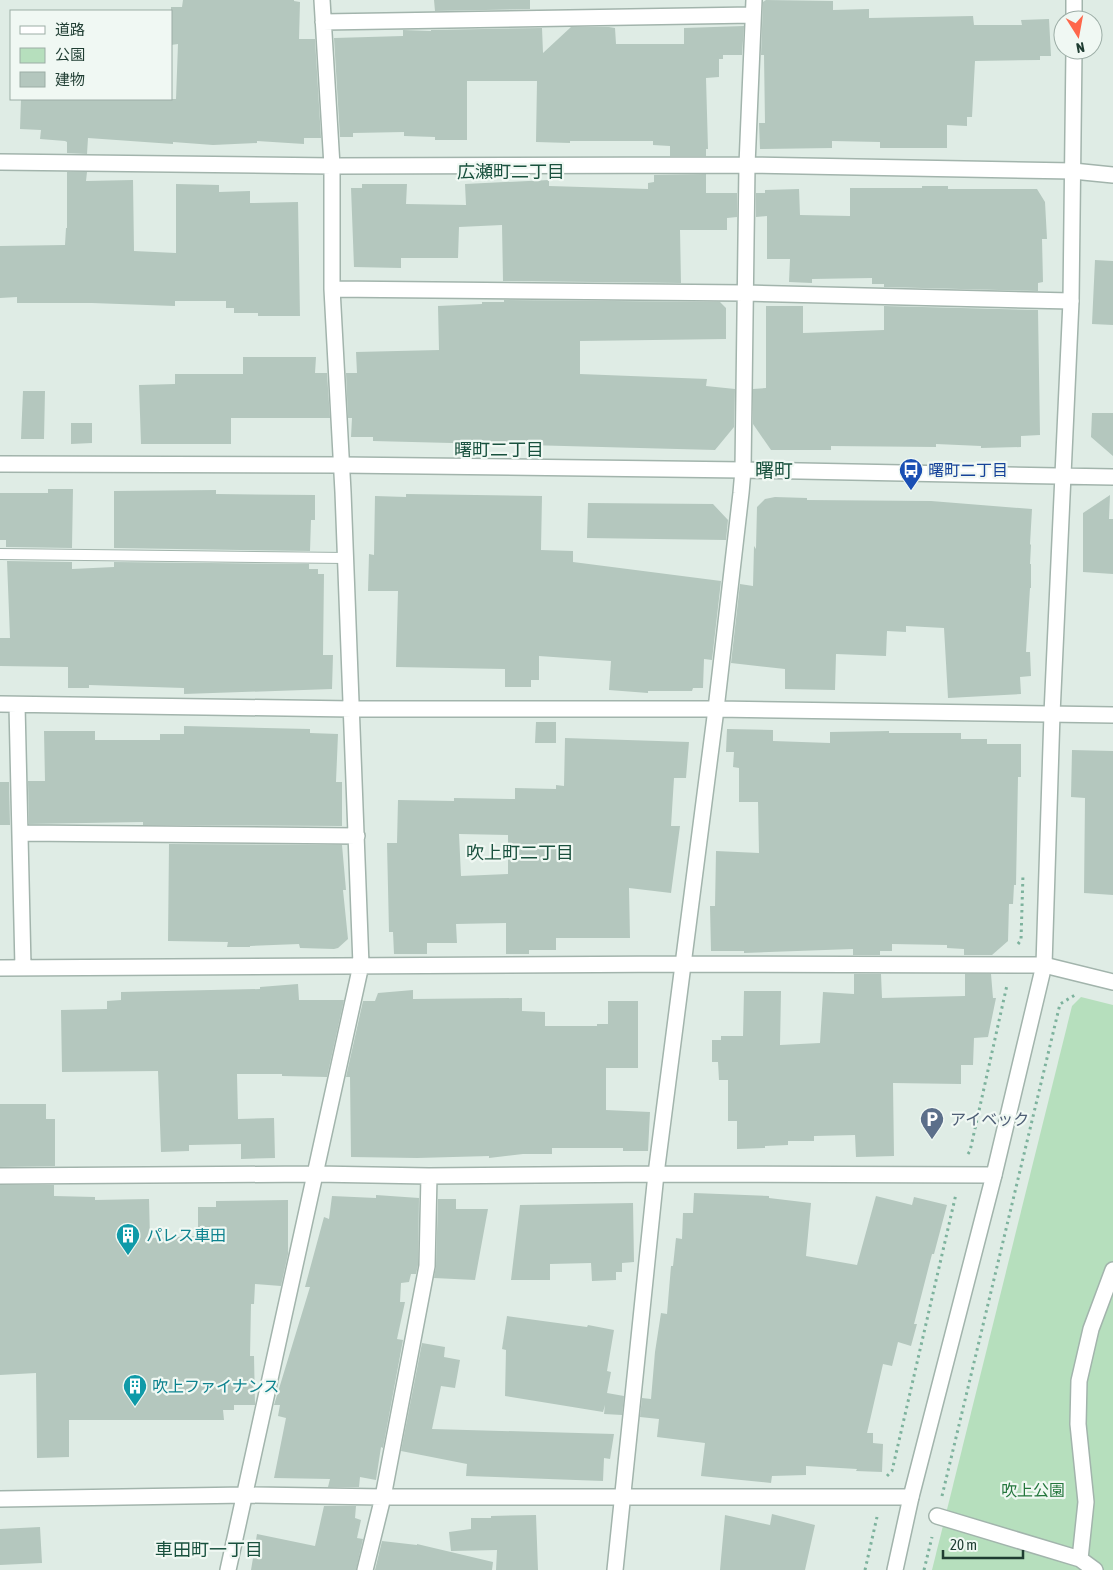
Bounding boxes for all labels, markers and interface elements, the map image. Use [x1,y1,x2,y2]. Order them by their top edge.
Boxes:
legend [10,10,172,100]
north arrow [1053,10,1103,60]
text: 道路 [55,21,85,38]
text: N [1075,39,1086,56]
text: 公園 [55,46,85,63]
text: 建物 [55,71,85,88]
district label: 広瀬町二丁目 [457,161,565,182]
district label: 曙町二丁目 [454,439,544,460]
bus stop icon: 曙町二丁目 [898,457,924,491]
district label: 曙町 [755,459,793,481]
place label: 曙町二丁目 [928,461,1008,479]
district label: 吹上町二丁目 [466,842,574,863]
parking icon: アイベック [919,1106,945,1140]
place label: アイベック [950,1110,1029,1128]
building icon: パレス車田 [115,1222,141,1256]
place label: パレス車田 [146,1226,226,1244]
building icon: 吹上ファイナンス [122,1373,148,1407]
place label: 吹上ファイナンス [152,1377,279,1395]
park label: 吹上公園 [1001,1481,1065,1499]
scale bar [943,1528,1023,1560]
text: 20 m [950,1536,977,1553]
district label: 車田町一丁目 [155,1539,263,1560]

